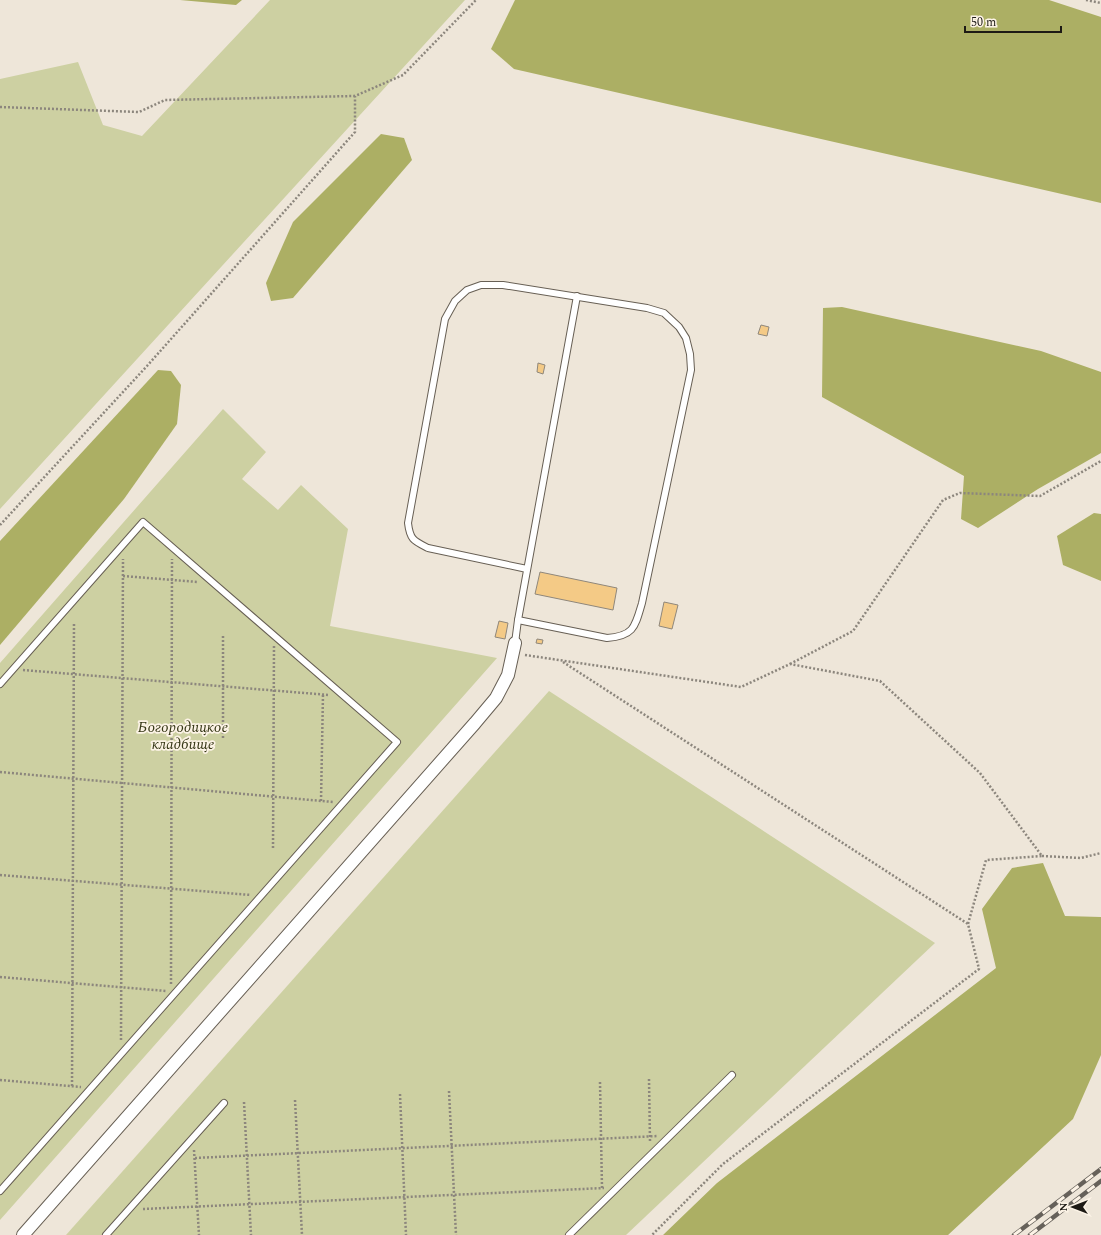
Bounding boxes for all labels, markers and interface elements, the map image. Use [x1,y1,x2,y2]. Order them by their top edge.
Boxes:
scale bar [965,8,1061,34]
text: 50 m [971,13,996,32]
park label: Богородицкое кладбище [138,716,228,756]
north arrow [1053,1187,1093,1227]
text: N [1055,1202,1072,1211]

